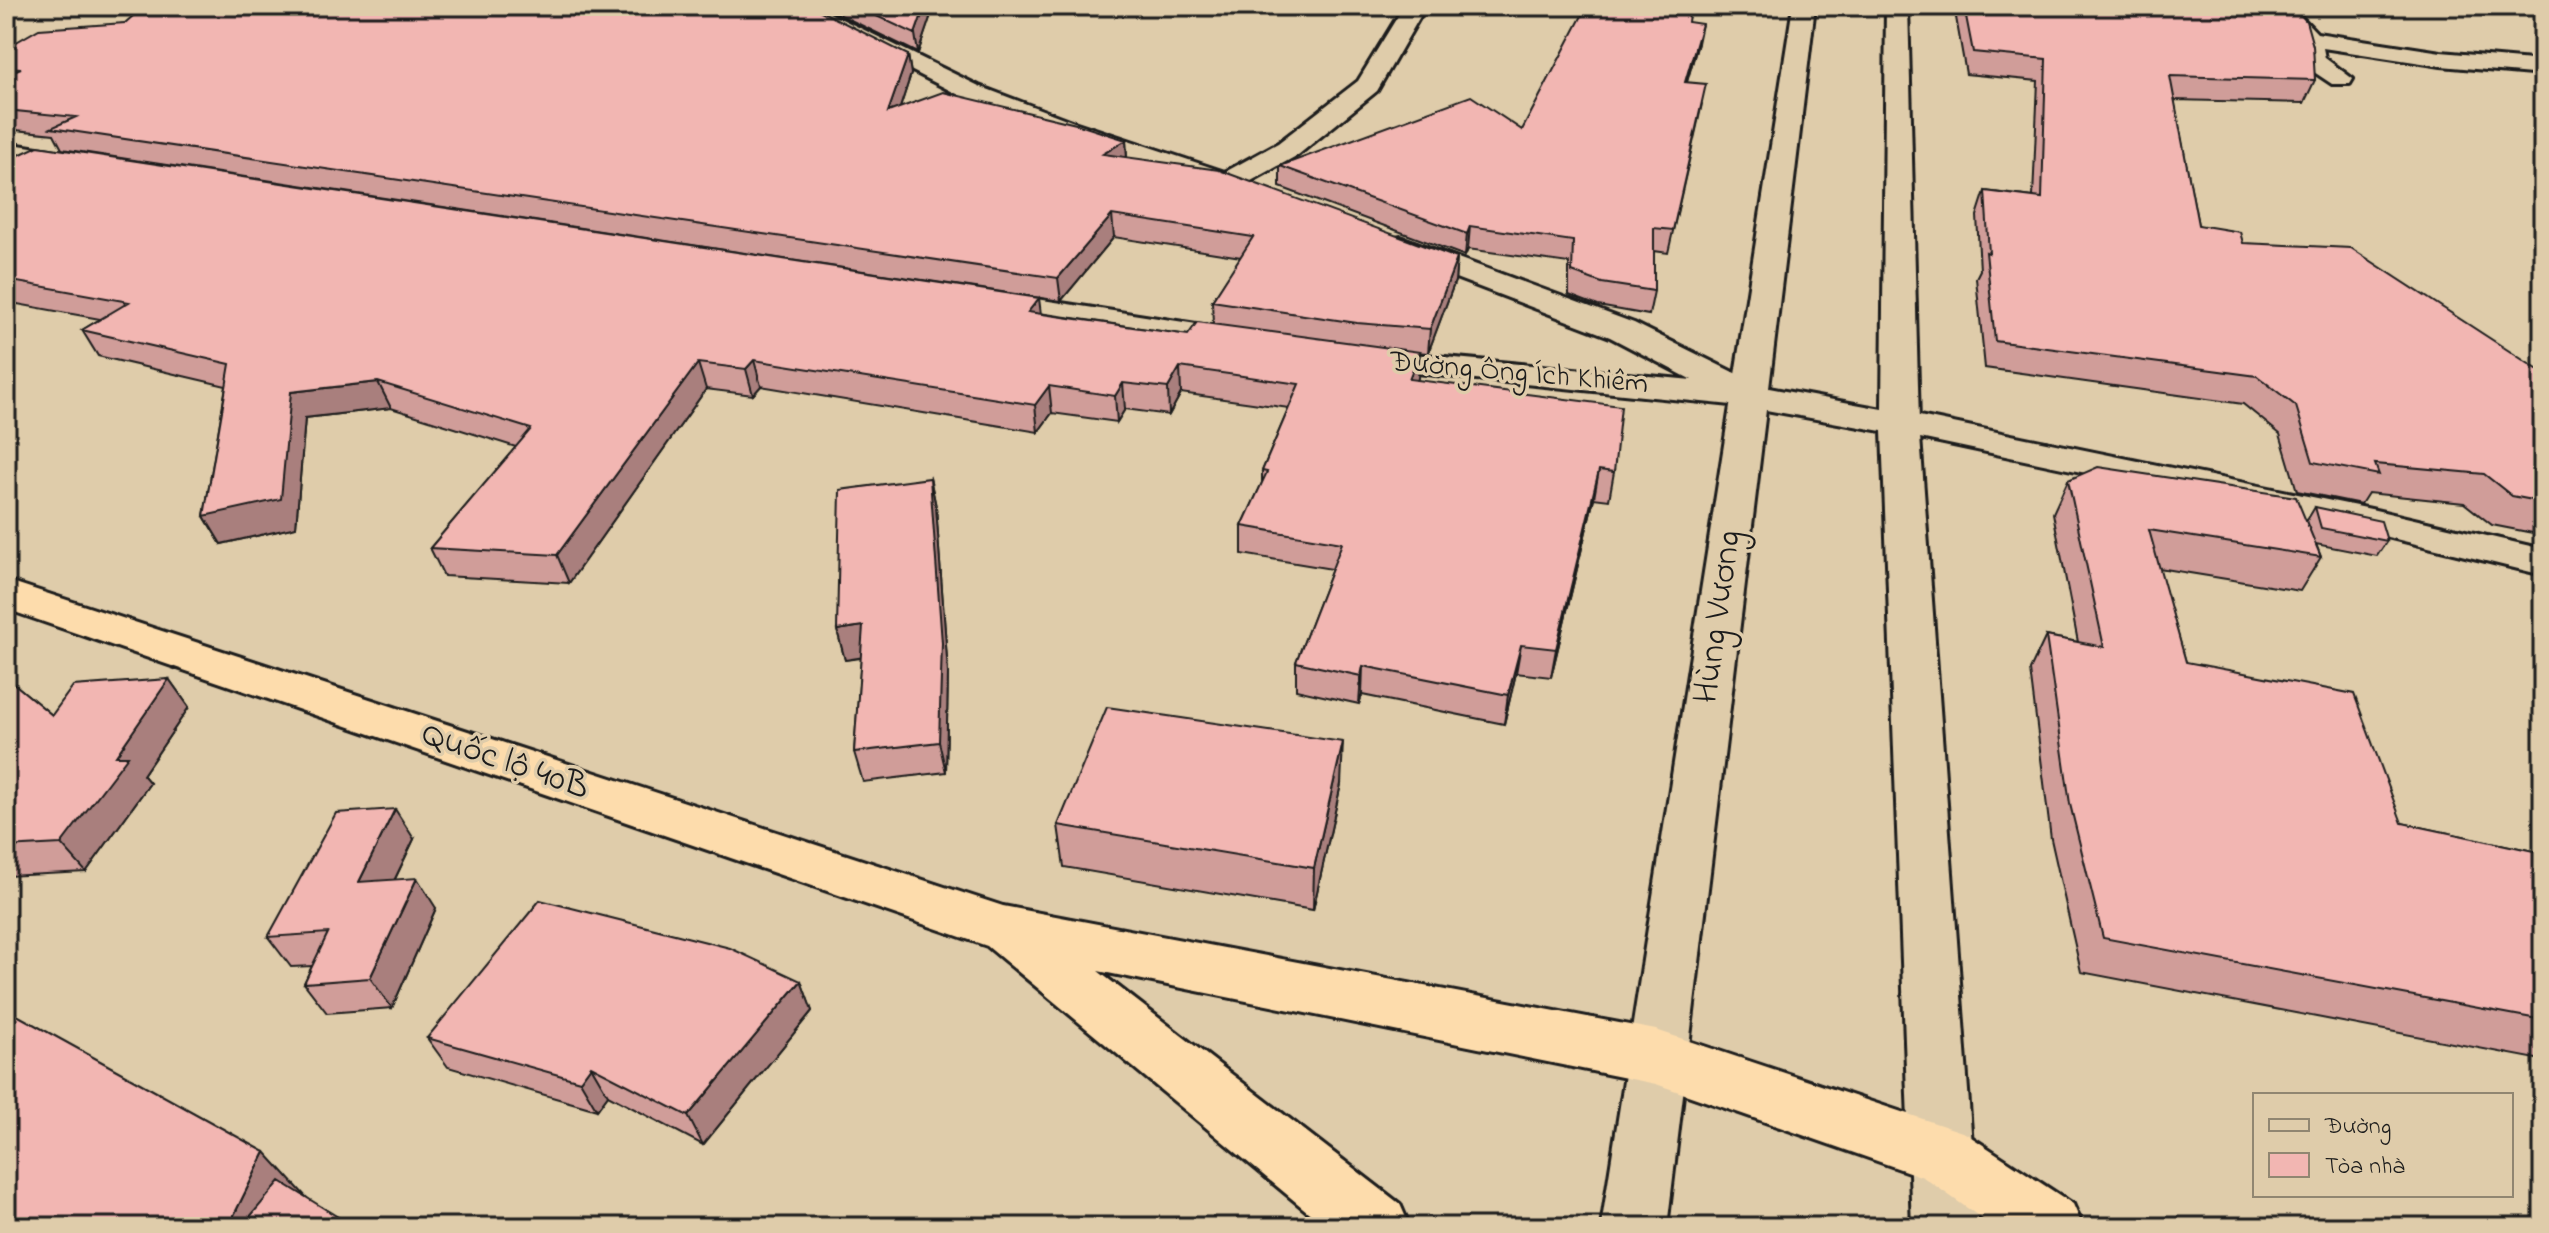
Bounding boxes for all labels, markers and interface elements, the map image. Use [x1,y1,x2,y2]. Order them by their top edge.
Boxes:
street label: Đường Ông Ích Khiêm [1387,341,1650,407]
street label: Hùng Vương [1681,527,1757,707]
street label: Quốc lộ 40B [414,709,596,815]
legend [2253,1093,2513,1197]
text: Đường [2324,1110,2391,1145]
text: Tòa nhà [2325,1150,2405,1185]

